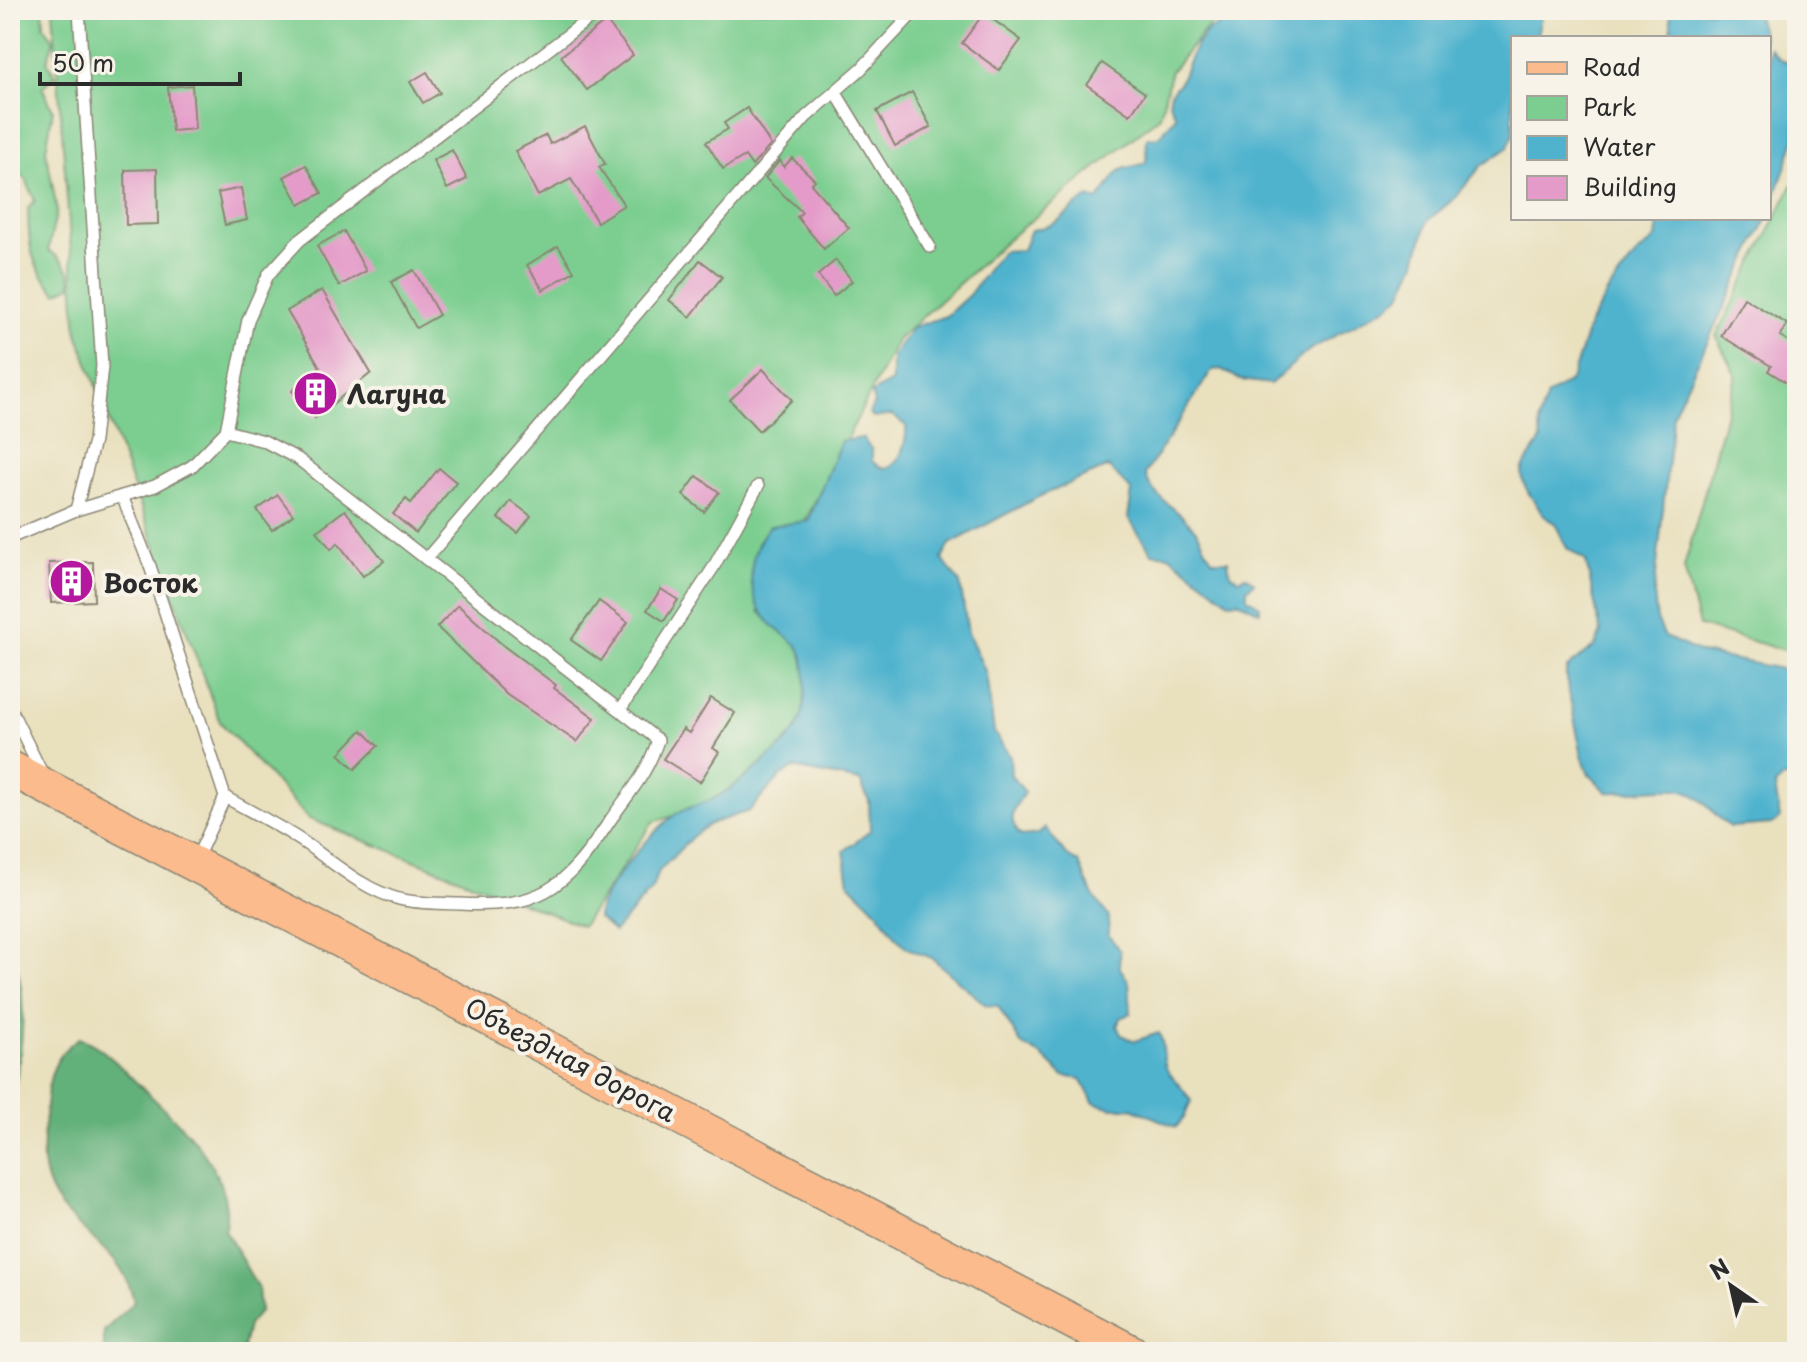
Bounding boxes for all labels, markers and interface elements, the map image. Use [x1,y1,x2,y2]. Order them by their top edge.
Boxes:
scale bar [40,36,240,86]
legend [1511,36,1771,220]
text: 50 m [52,44,114,80]
text: Road [1583,48,1641,84]
text: Park [1583,88,1637,124]
text: Water [1583,128,1656,164]
text: Building [1583,168,1677,204]
building icon: Лагуна [292,369,340,417]
place label: Лагуна [347,374,446,413]
building icon: Восток [48,558,96,606]
place label: Восток [103,563,198,602]
street label: Объездная дорога [459,987,684,1131]
north arrow [1691,1246,1771,1326]
text: N [1703,1250,1735,1287]

